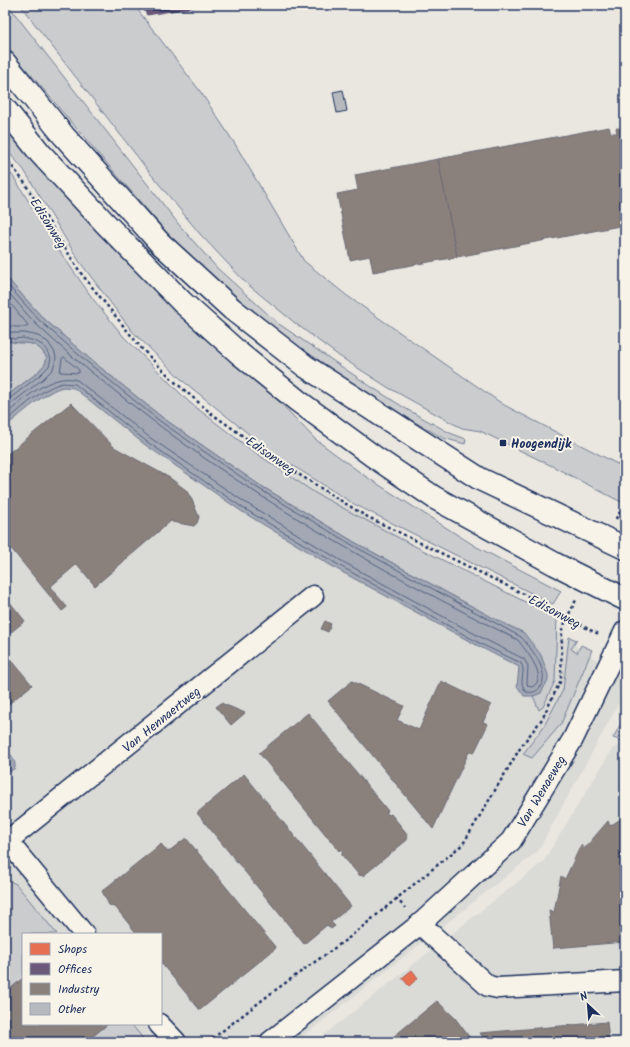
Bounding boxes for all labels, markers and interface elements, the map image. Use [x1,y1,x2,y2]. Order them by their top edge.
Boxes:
street label: Edisonweg [24,194,72,253]
street label: Edisonweg [241,431,299,481]
place label: Hoogendijk [511,434,572,455]
marker: Hoogendijk [498,438,508,448]
street label: Edisonweg [524,590,584,635]
street label: Van Hennaertweg [118,682,206,758]
street label: Van Wenaeweg [512,752,572,832]
legend [22,933,162,1025]
text: Shops [58,940,87,959]
text: Offices [58,960,92,979]
text: Industry [58,980,100,999]
north arrow [568,985,608,1025]
text: N [577,987,591,1007]
text: Other [58,1000,87,1019]

